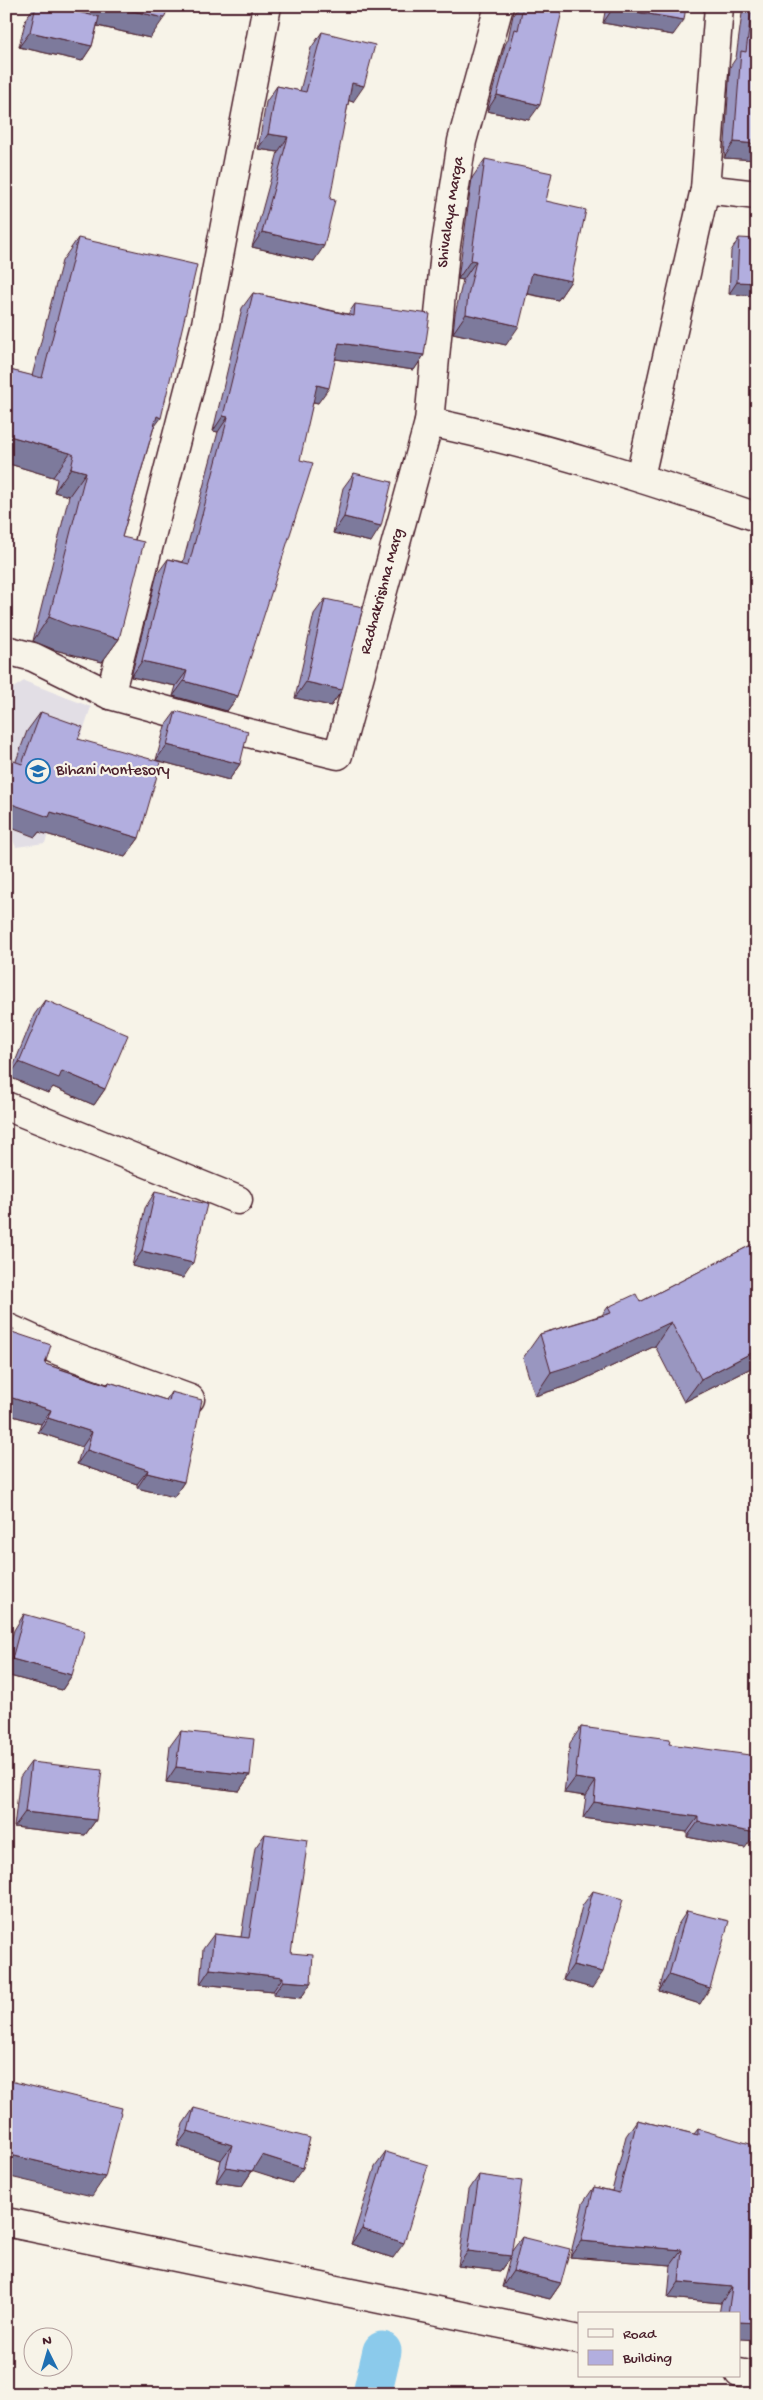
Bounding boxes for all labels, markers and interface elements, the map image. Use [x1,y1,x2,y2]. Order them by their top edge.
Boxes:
street label: Shivalaya Marga [434,154,469,269]
street label: Radhakrishna Marg [356,526,409,657]
school or university icon: Bihani Montesory [25,758,51,784]
place label: Bihani Montesory [55,762,170,781]
legend [578,2312,740,2378]
text: Road [623,2326,657,2344]
north arrow [22,2328,72,2378]
text: N [42,2333,52,2350]
text: Building [622,2350,672,2368]

